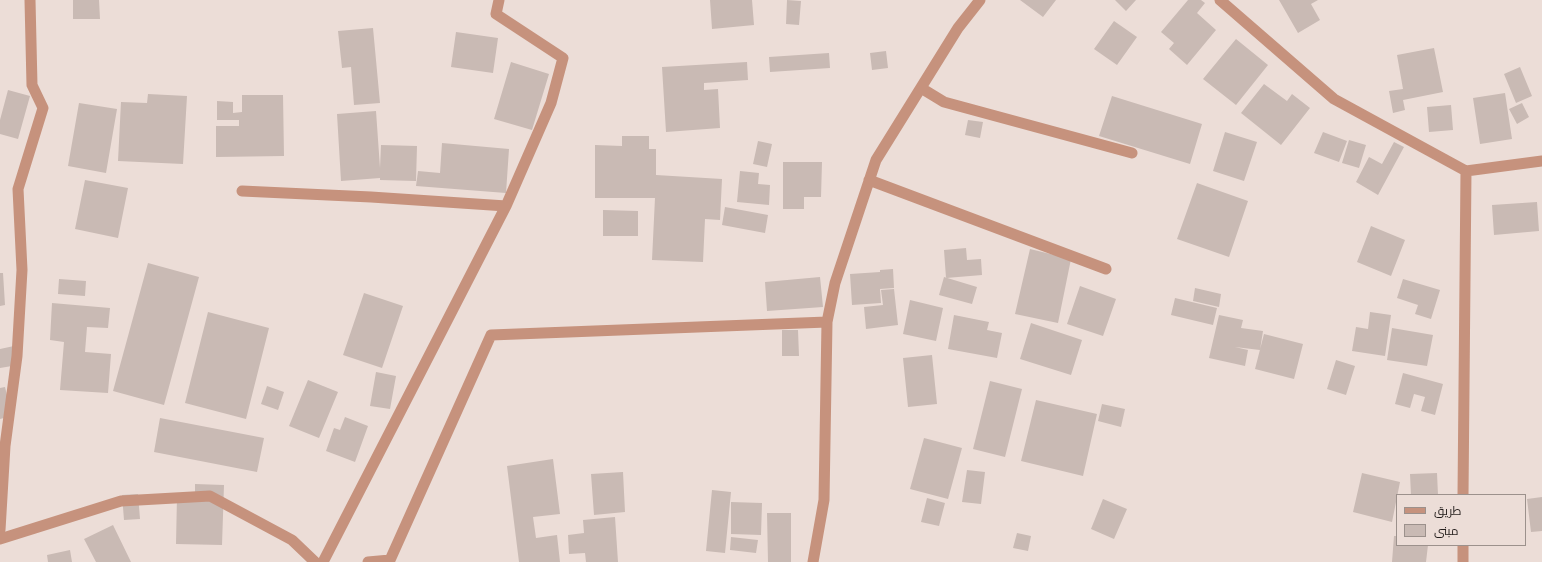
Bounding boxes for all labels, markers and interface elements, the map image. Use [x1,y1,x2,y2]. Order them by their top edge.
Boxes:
legend [1396,494,1526,546]
text: طريق [1434,503,1461,519]
text: مبنى [1434,523,1459,539]

